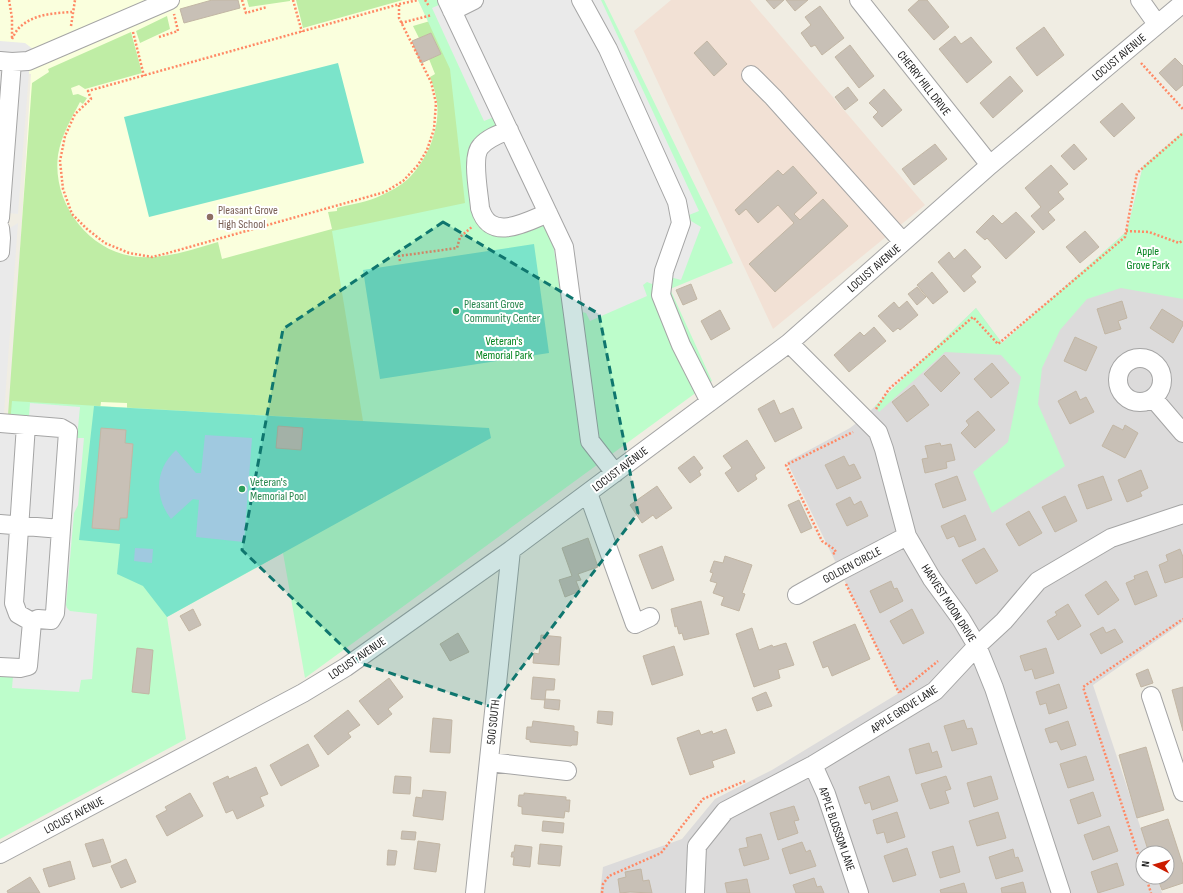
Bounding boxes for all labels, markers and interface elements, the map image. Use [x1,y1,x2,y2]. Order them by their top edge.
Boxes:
street label: LOCUST AVENUE [1089,30,1149,84]
street label: CHERRY HILL DRIVE [894,48,954,119]
place label: Pleasant Grove High School [218,203,278,232]
marker: Pleasant Grove High School [205,212,215,222]
street label: LOCUST AVENUE [845,241,904,296]
park label: Apple Grove Park [1127,244,1170,273]
place label: Pleasant Grove Community Center [464,297,541,326]
marker: Pleasant Grove Community Center [451,306,461,316]
park label: Veteran's Memorial Park [476,334,533,363]
street label: LOCUST AVENUE [589,444,651,495]
place label: Veteran's Memorial Pool [250,475,306,504]
marker: Veteran's Memorial Pool [237,484,247,494]
street label: GOLDEN CIRCLE [820,544,884,587]
street label: HARVEST MOON DRIVE [918,561,979,645]
street label: LOCUST AVENUE [326,634,389,683]
street label: APPLE GROVE LANE [867,682,941,737]
street label: 500 SOUTH [484,699,503,745]
street label: APPLE BLOSSOM LANE [815,784,858,873]
street label: LOCUST AVENUE [42,793,107,838]
north arrow [1135,845,1175,885]
text: N [1139,860,1152,868]

